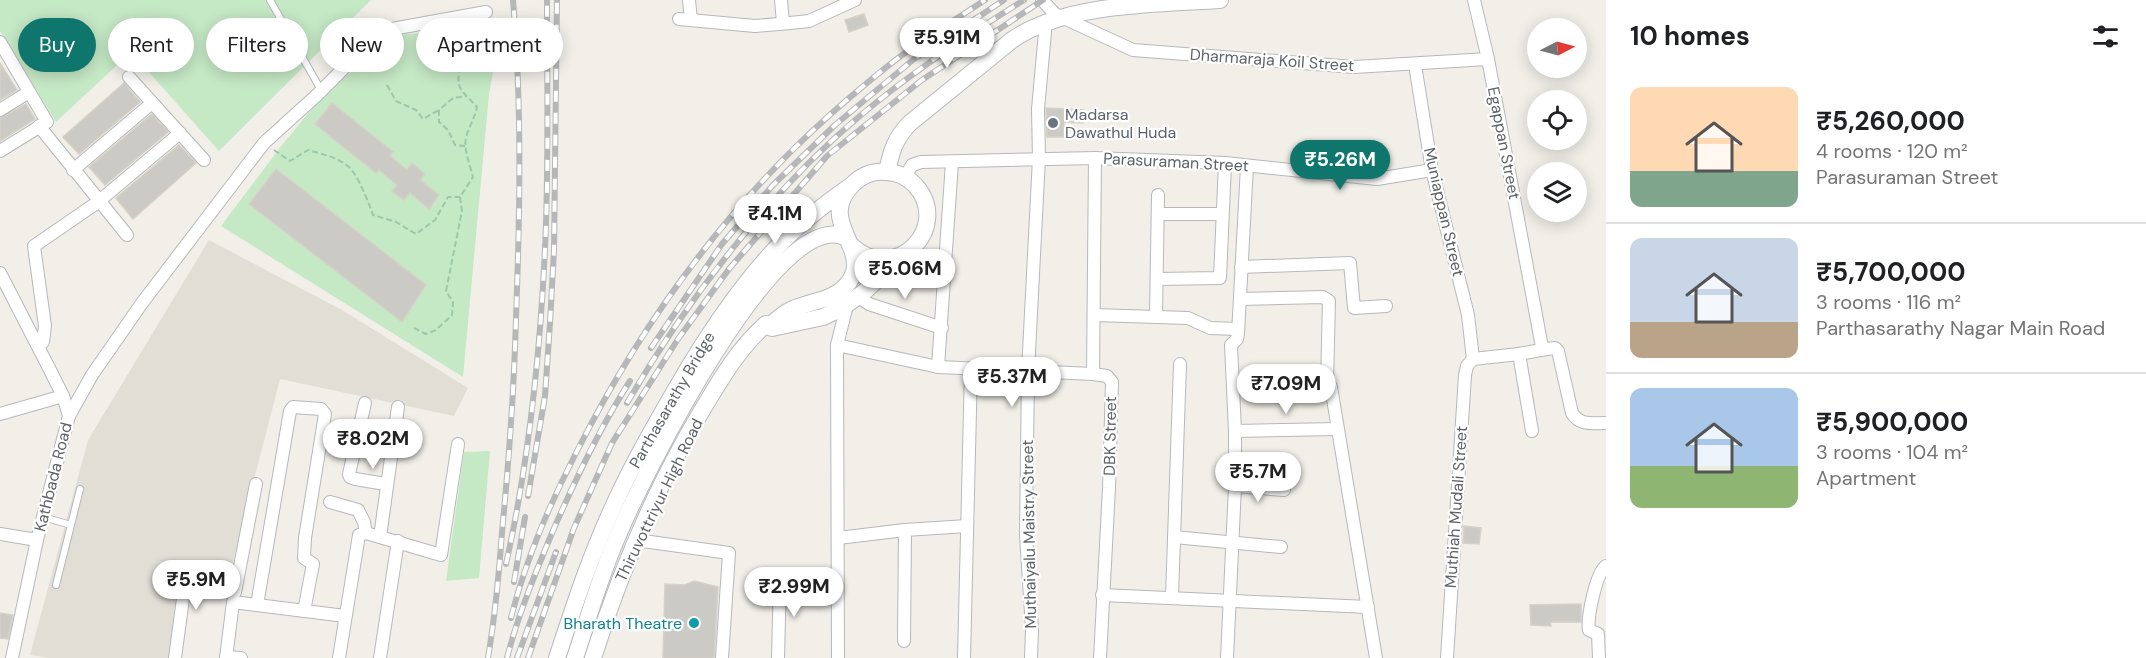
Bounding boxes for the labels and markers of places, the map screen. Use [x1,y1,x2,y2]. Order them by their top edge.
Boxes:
pin: ₹5.91M [898,18,996,69]
place label: Madarsa Dawathul Huda [1065,104,1176,143]
marker: Madarsa Dawathul Huda [1046,116,1060,130]
pin: ₹5.26M [1291,140,1389,191]
pin: ₹4.1M [733,194,817,245]
pin: ₹5.06M [856,249,954,300]
pin: ₹5.37M [963,357,1061,408]
pin: ₹7.09M [1237,364,1335,415]
pin: ₹8.02M [324,419,422,470]
pin: ₹5.7M [1216,452,1300,503]
pin: ₹5.9M [154,560,238,611]
pin: ₹2.99M [745,567,843,618]
place label: Bharath Theatre [564,613,682,634]
marker: Bharath Theatre [687,616,701,630]

